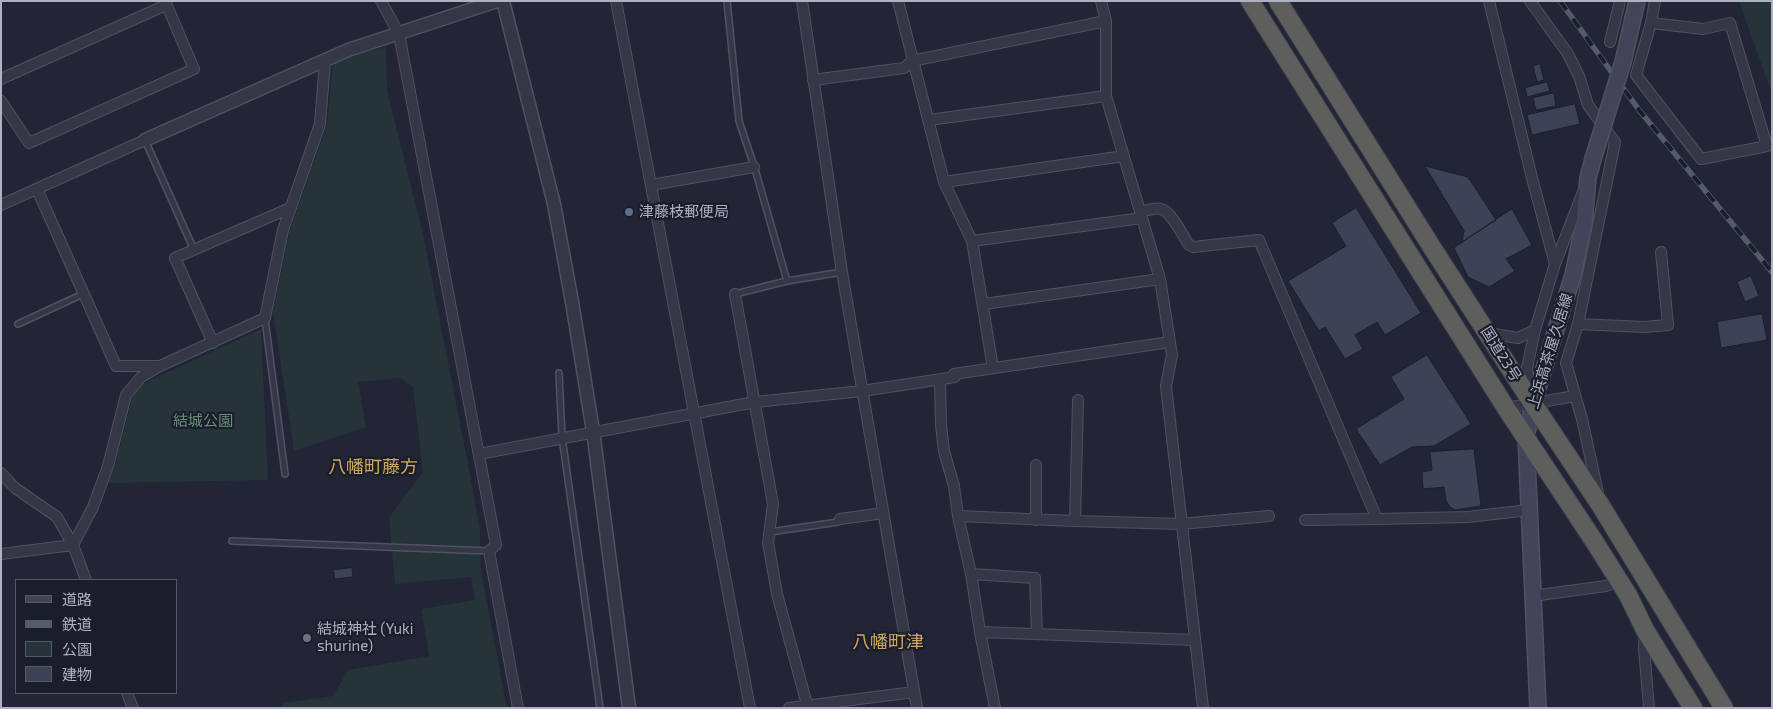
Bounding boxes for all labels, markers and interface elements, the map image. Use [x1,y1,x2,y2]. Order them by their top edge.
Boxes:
place label: 津藤枝郵便局 [639,203,729,221]
marker: 津藤枝郵便局 [623,206,635,218]
street label: 上浜高茶屋久居線 [1524,291,1576,411]
street label: 国道23号 [1477,323,1525,385]
park label: 結城公園 [173,412,233,430]
district label: 八幡町藤方 [328,456,418,478]
legend [15,579,178,694]
text: 道路 [62,590,92,608]
text: 鉄道 [62,615,92,633]
place label: 結城神社 (Yuki shurine) [317,620,413,655]
district label: 八幡町津 [852,631,924,653]
marker: 結城神社 (Yuki shurine) [301,632,313,644]
text: 公園 [62,640,92,658]
text: 建物 [62,665,92,683]

